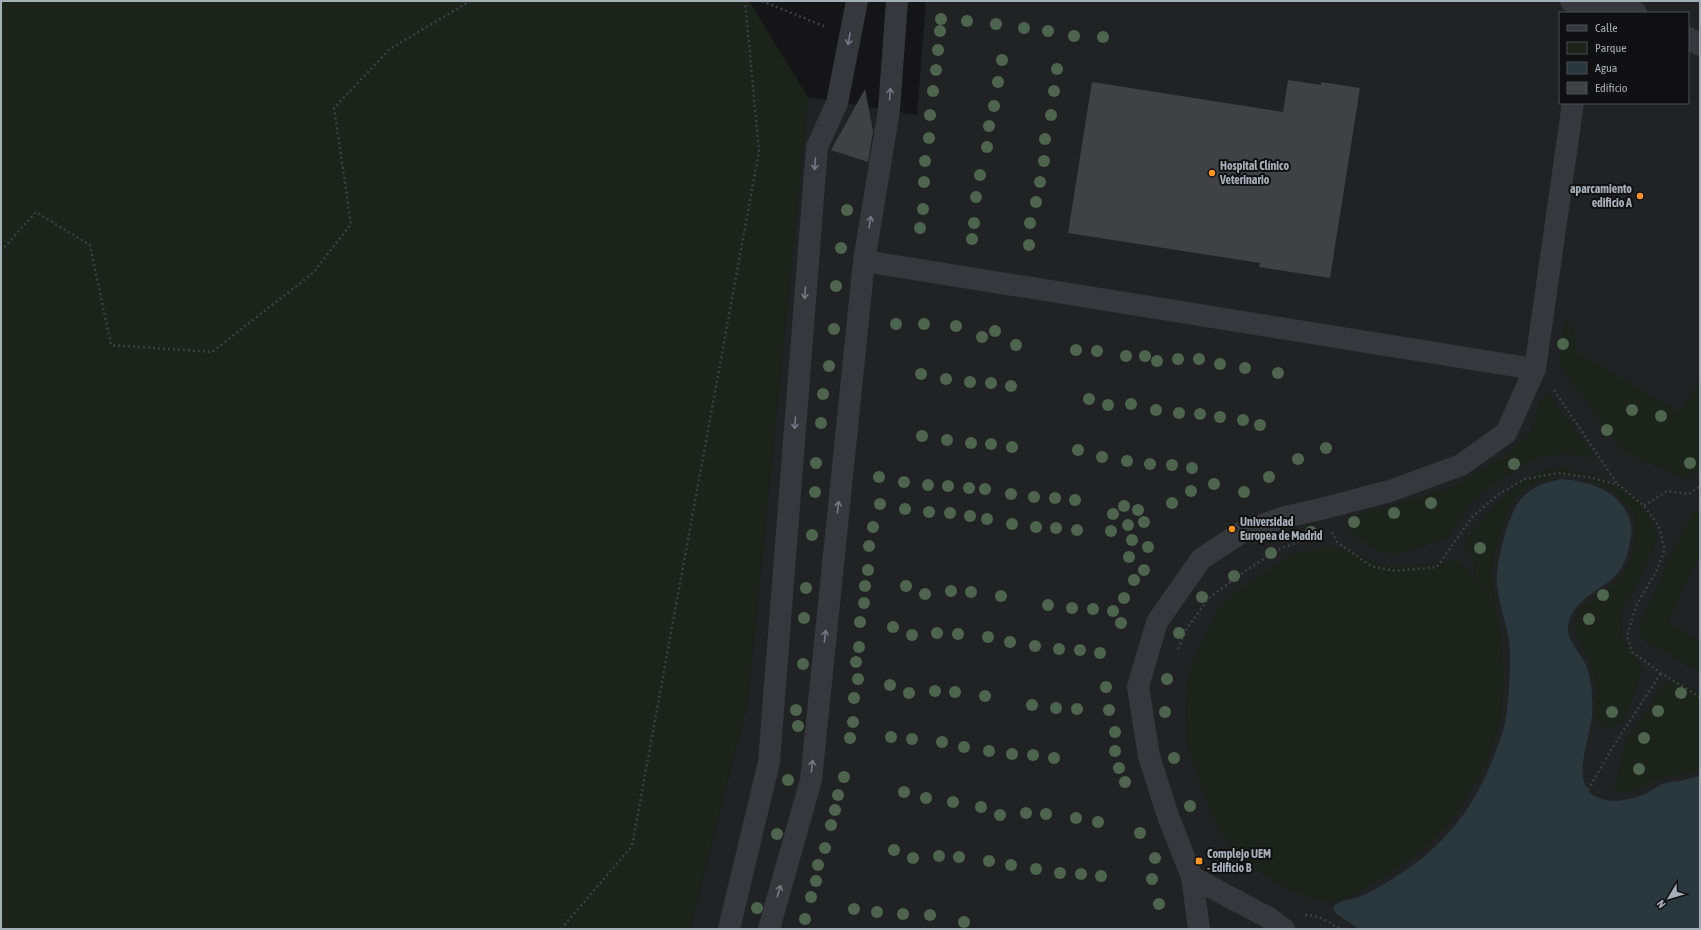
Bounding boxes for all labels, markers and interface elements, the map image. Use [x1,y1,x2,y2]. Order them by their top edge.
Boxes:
legend [1559,12,1689,104]
text: Calle [1595,21,1618,35]
one-way arrow [845,32,853,45]
text: Parque [1595,41,1627,55]
text: Agua [1595,61,1617,75]
text: Edificio [1595,81,1628,95]
one-way arrow [887,88,894,101]
one-way arrow [812,157,819,170]
place label: Hospital Clínico Veterinario [1219,159,1290,187]
marker: Hospital Clínico Veterinario [1207,168,1217,178]
place label: aparcamiento edificio A [1570,182,1632,210]
marker: aparcamiento edificio A [1635,191,1645,201]
one-way arrow [867,216,875,229]
one-way arrow [802,286,809,299]
one-way arrow [792,416,799,429]
one-way arrow [834,501,842,514]
place label: Universidad Europea de Madrid [1240,515,1323,543]
marker: Universidad Europea de Madrid [1227,524,1237,534]
one-way arrow [821,630,829,643]
one-way arrow [808,760,816,773]
place label: Complejo UEM - Edificio B [1207,847,1271,875]
marker: Complejo UEM - Edificio B [1194,856,1204,866]
north arrow [1649,878,1689,918]
one-way arrow [776,885,784,898]
text: N [1654,898,1668,910]

